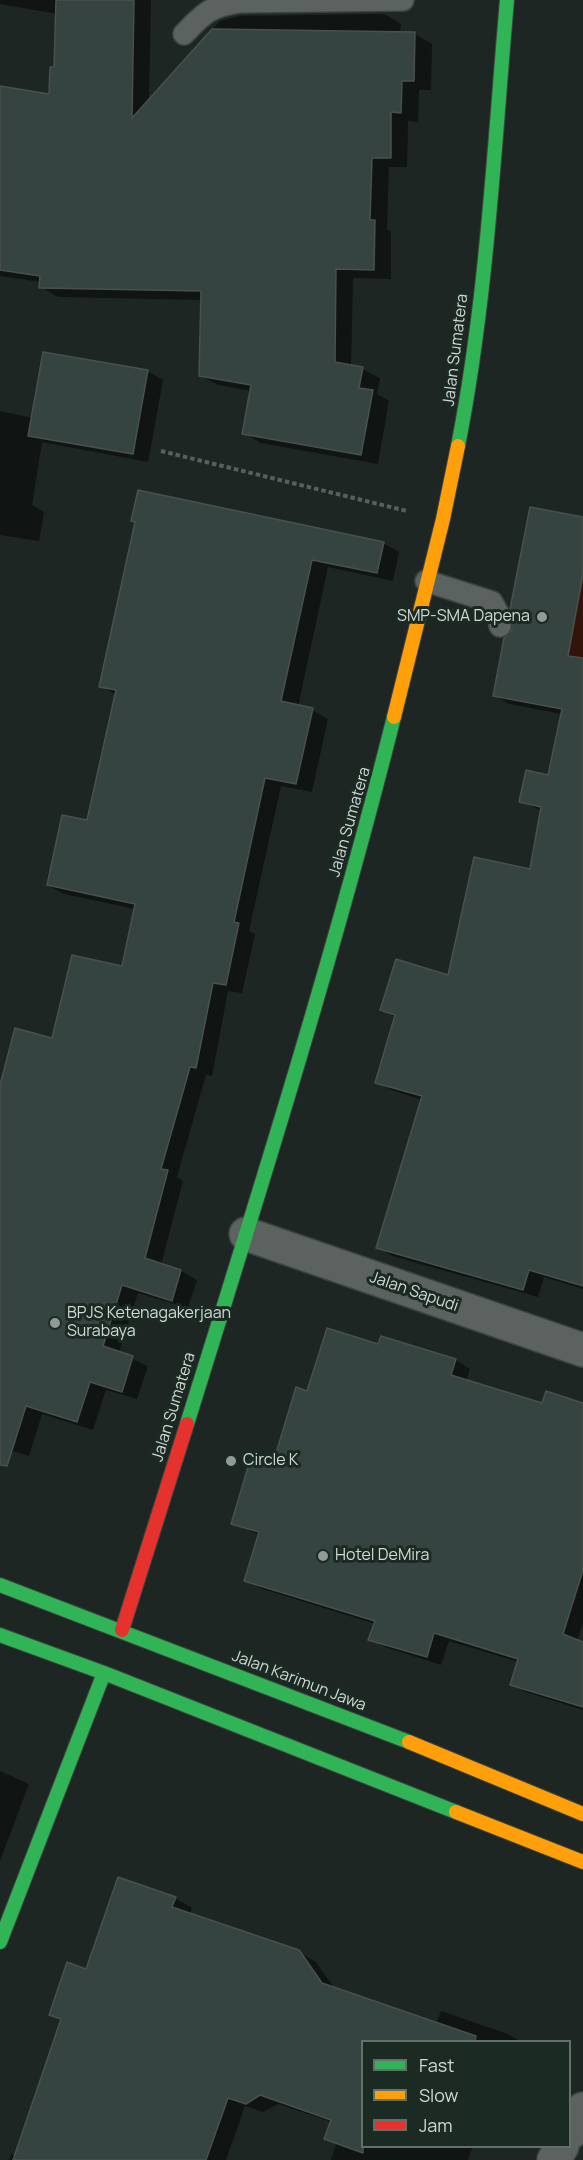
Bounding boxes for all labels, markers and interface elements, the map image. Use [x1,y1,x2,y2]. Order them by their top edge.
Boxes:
street label: Jalan Sumatera [440,293,472,407]
place label: SMP-SMA Dapena [397,607,530,627]
marker: SMP-SMA Dapena [535,610,549,624]
street label: Jalan Sumatera [325,765,375,879]
street label: Jalan Sapudi [367,1268,461,1316]
place label: BPJS Ketenagakerjaan Surabaya [67,1304,231,1342]
marker: BPJS Ketenagakerjaan Surabaya [48,1316,62,1330]
street label: Jalan Sumatera [148,1350,200,1464]
place label: Circle K [243,1451,298,1471]
marker: Circle K [224,1454,238,1468]
place label: Hotel DeMira [335,1546,429,1566]
marker: Hotel DeMira [316,1549,330,1563]
street label: Jalan Karimun Jawa [229,1647,369,1715]
legend [361,2040,571,2148]
text: Fast [419,2053,454,2077]
text: Slow [419,2083,458,2107]
text: Jam [419,2113,453,2137]

